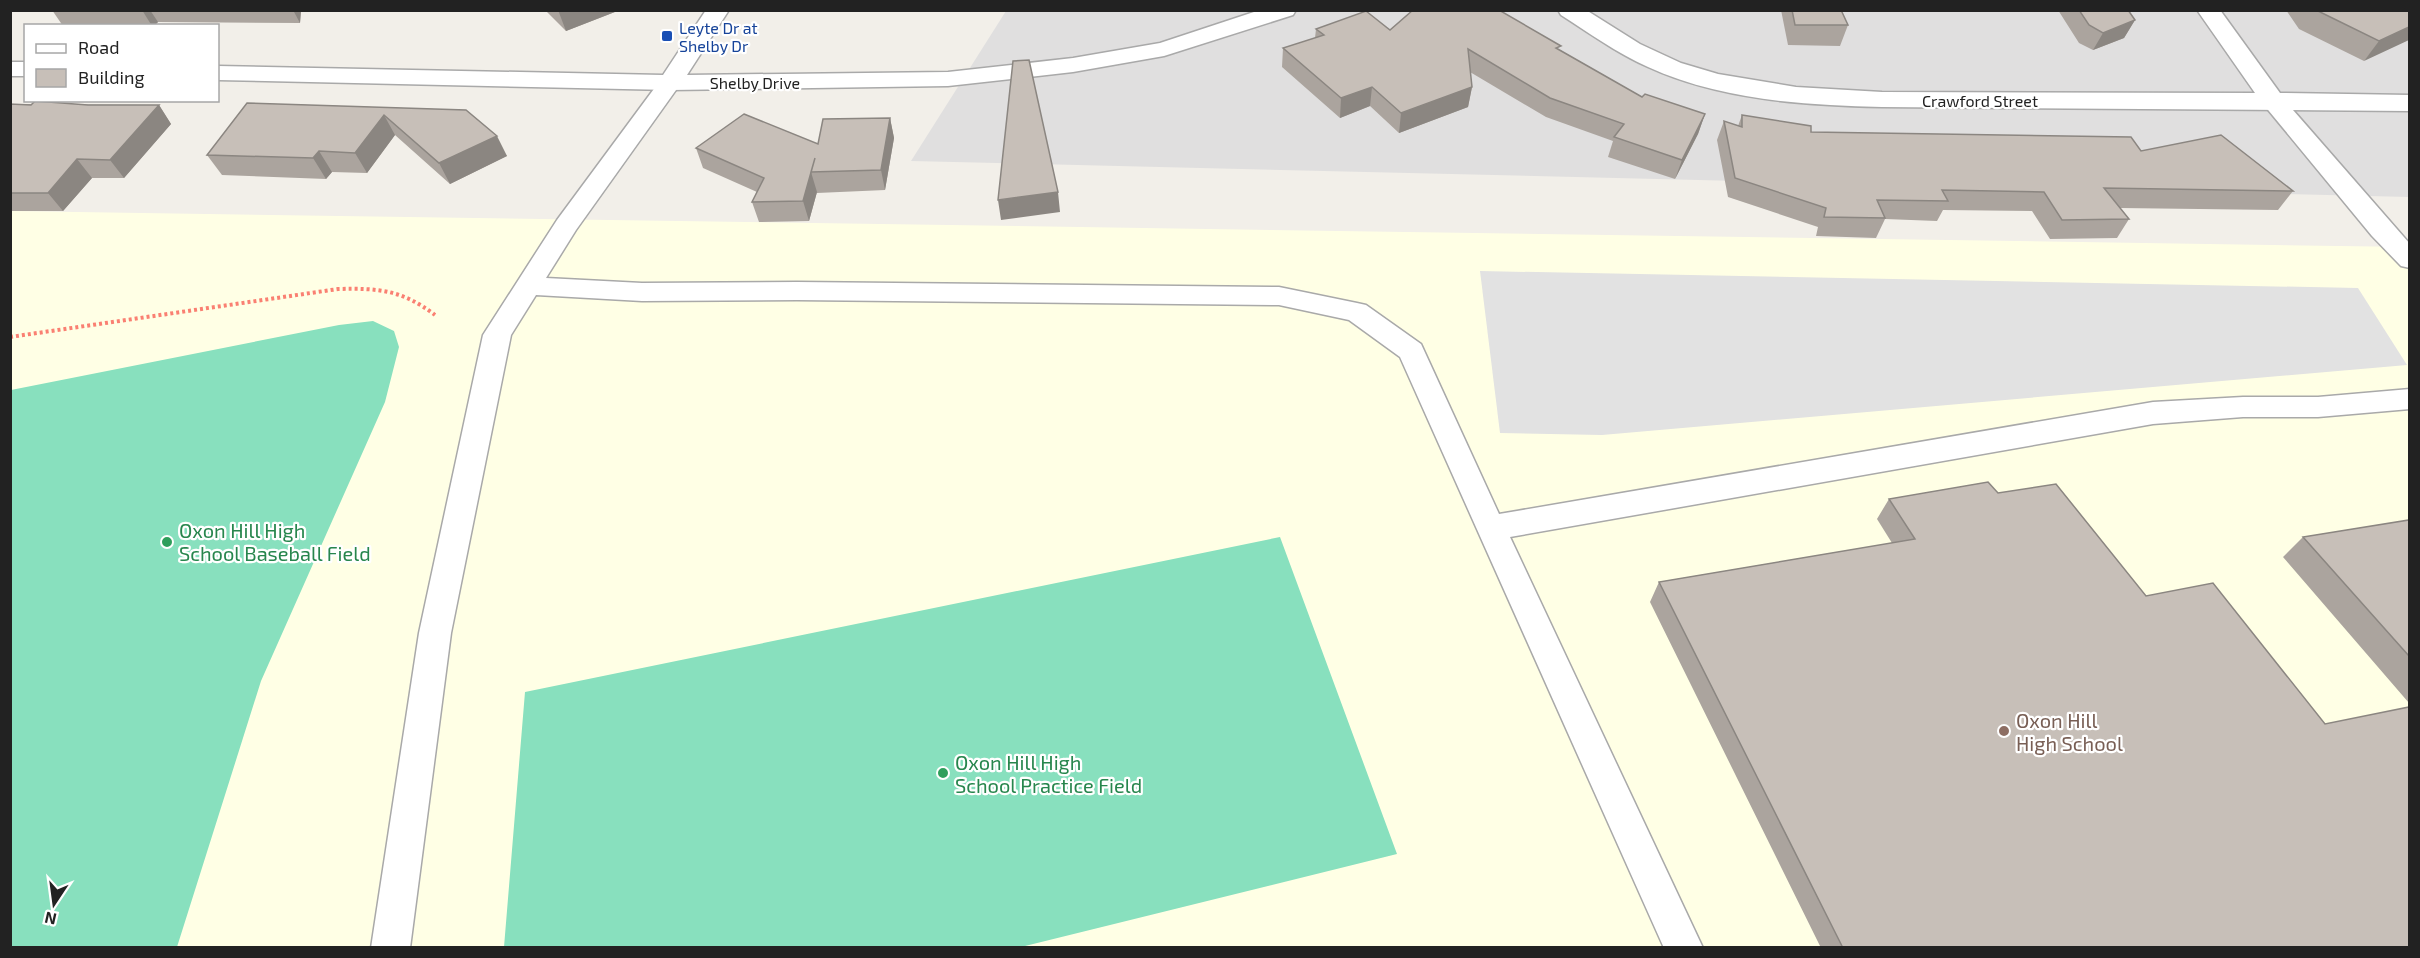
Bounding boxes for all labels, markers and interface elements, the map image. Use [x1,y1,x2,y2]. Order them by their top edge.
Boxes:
place label: Leyte Dr at Shelby Dr [679,18,758,55]
legend [24,24,219,102]
marker: Leyte Dr at Shelby Dr [660,29,674,43]
text: Road [78,36,119,58]
text: Building [78,66,145,88]
street label: Shelby Drive [710,73,800,92]
street label: Crawford Street [1922,91,2038,110]
place label: Oxon Hill High School Baseball Field [179,518,371,565]
marker: Oxon Hill High School Baseball Field [160,535,174,549]
place label: Oxon Hill High School [2016,708,2123,755]
marker: Oxon Hill High School [1997,724,2011,738]
place label: Oxon Hill High School Practice Field [955,750,1142,797]
marker: Oxon Hill High School Practice Field [936,766,950,780]
north arrow [24,874,84,934]
text: N [43,909,58,930]

